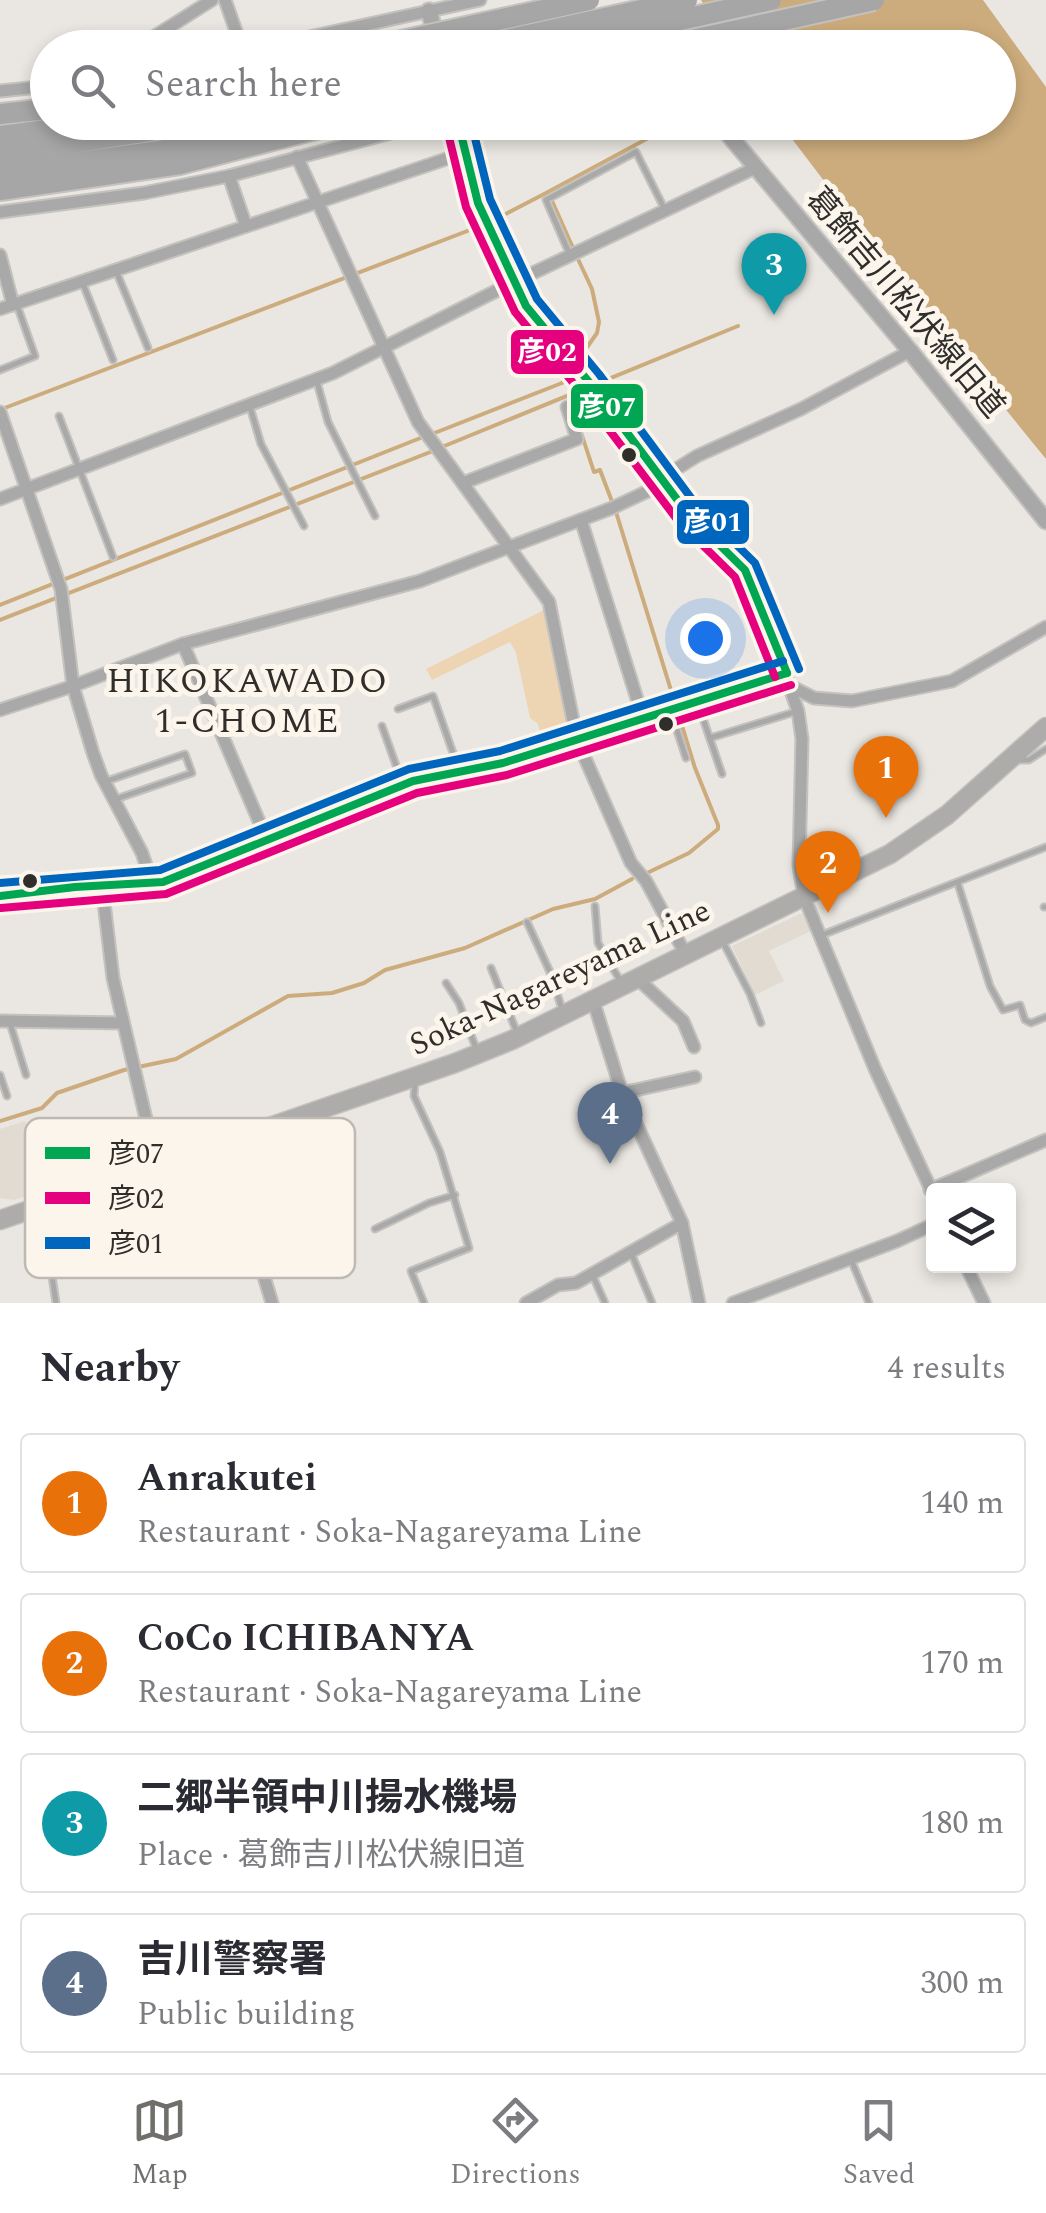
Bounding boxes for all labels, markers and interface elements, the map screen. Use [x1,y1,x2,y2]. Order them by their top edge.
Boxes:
search box [30,30,1016,140]
text: Search here [145,56,342,114]
icon: search [65,58,120,113]
street label: 葛飾吉川松伏線旧道 [794,177,1016,429]
pin: 3 [742,232,806,315]
line badge: 彦02 [509,328,586,376]
text: 彦02 [517,331,577,374]
line badge: 彦07 [569,382,645,430]
text: 彦07 [577,386,637,429]
unlabelled marker [619,445,639,465]
line badge: 彦01 [675,498,751,546]
text: 彦01 [683,501,743,544]
your location [680,613,731,664]
district label: HIKOKAWADO 1-CHOME [107,655,389,748]
unlabelled marker [656,714,676,734]
pin: 1 [854,736,918,818]
pin: 2 [796,830,860,913]
unlabelled marker [20,871,40,891]
street label: Soka-Nagareyama Line [401,887,719,1069]
pin: 4 [578,1082,642,1164]
legend [25,1118,355,1278]
text: 彦07 [108,1133,164,1176]
text: 彦02 [108,1178,164,1221]
map controls [926,1183,1016,1273]
button: layers [926,1183,1016,1273]
text: 彦01 [108,1223,164,1266]
text: Nearby [40,1337,179,1400]
text: 4 results [887,1344,1006,1393]
text: Anrakutei [137,1450,317,1508]
text: 1 [66,1479,83,1528]
text: 140 m [920,1479,1004,1528]
text: Restaurant · Soka-Nagareyama Line [137,1508,642,1557]
text: CoCo ICHIBANYA [137,1610,474,1668]
text: 2 [66,1639,83,1688]
text: 170 m [920,1639,1004,1688]
text: Restaurant · Soka-Nagareyama Line [137,1668,642,1717]
text: 二郷半領中川揚水機場 [137,1770,517,1828]
text: 3 [66,1799,83,1848]
text: 180 m [920,1799,1004,1848]
text: Place · 葛飾吉川松伏線旧道 [137,1831,525,1880]
text: 吉川警察署 [137,1932,327,1990]
text: 4 [66,1959,83,2008]
text: 300 m [920,1959,1004,2008]
text: Public building [137,1990,355,2039]
tab: Map [131,2093,188,2196]
tab: Directions [450,2093,581,2196]
tab: Saved [843,2093,915,2196]

